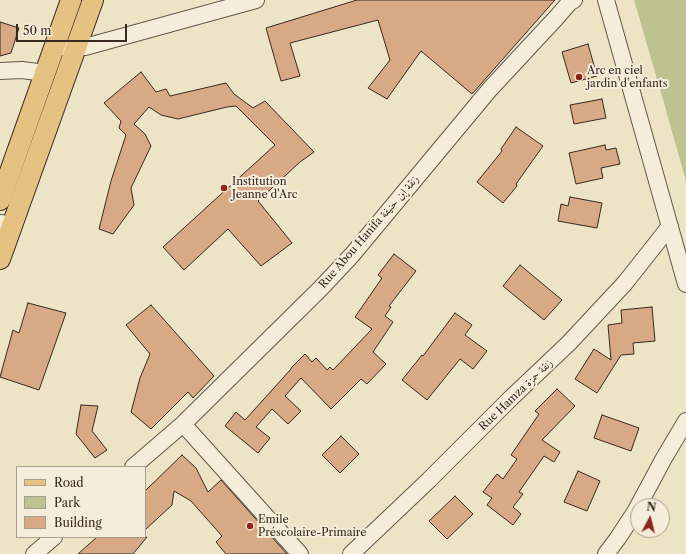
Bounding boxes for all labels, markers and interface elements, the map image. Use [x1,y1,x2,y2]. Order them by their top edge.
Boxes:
scale bar [18,16,129,42]
text: 50 m [23,23,52,38]
place label: Arc en ciel jardin d'enfants [587,64,668,90]
marker: Arc en ciel jardin d'enfants [574,72,584,82]
street label: Rue Abou Hanifa زنقة اٍبن حنيفة [316,173,422,291]
place label: Institution Jeanne d'Arc [232,175,297,201]
marker: Institution Jeanne d'Arc [219,183,229,193]
street label: Rue Hamza زنقة حمزة [476,356,556,434]
legend [16,466,146,538]
text: Road [54,475,84,490]
text: Park [54,495,80,510]
north arrow [630,498,670,538]
text: N [646,500,657,515]
place label: Emile Préscolaire-Primaire [258,513,367,539]
text: Building [54,515,102,530]
marker: Emile Préscolaire-Primaire [245,521,255,531]

